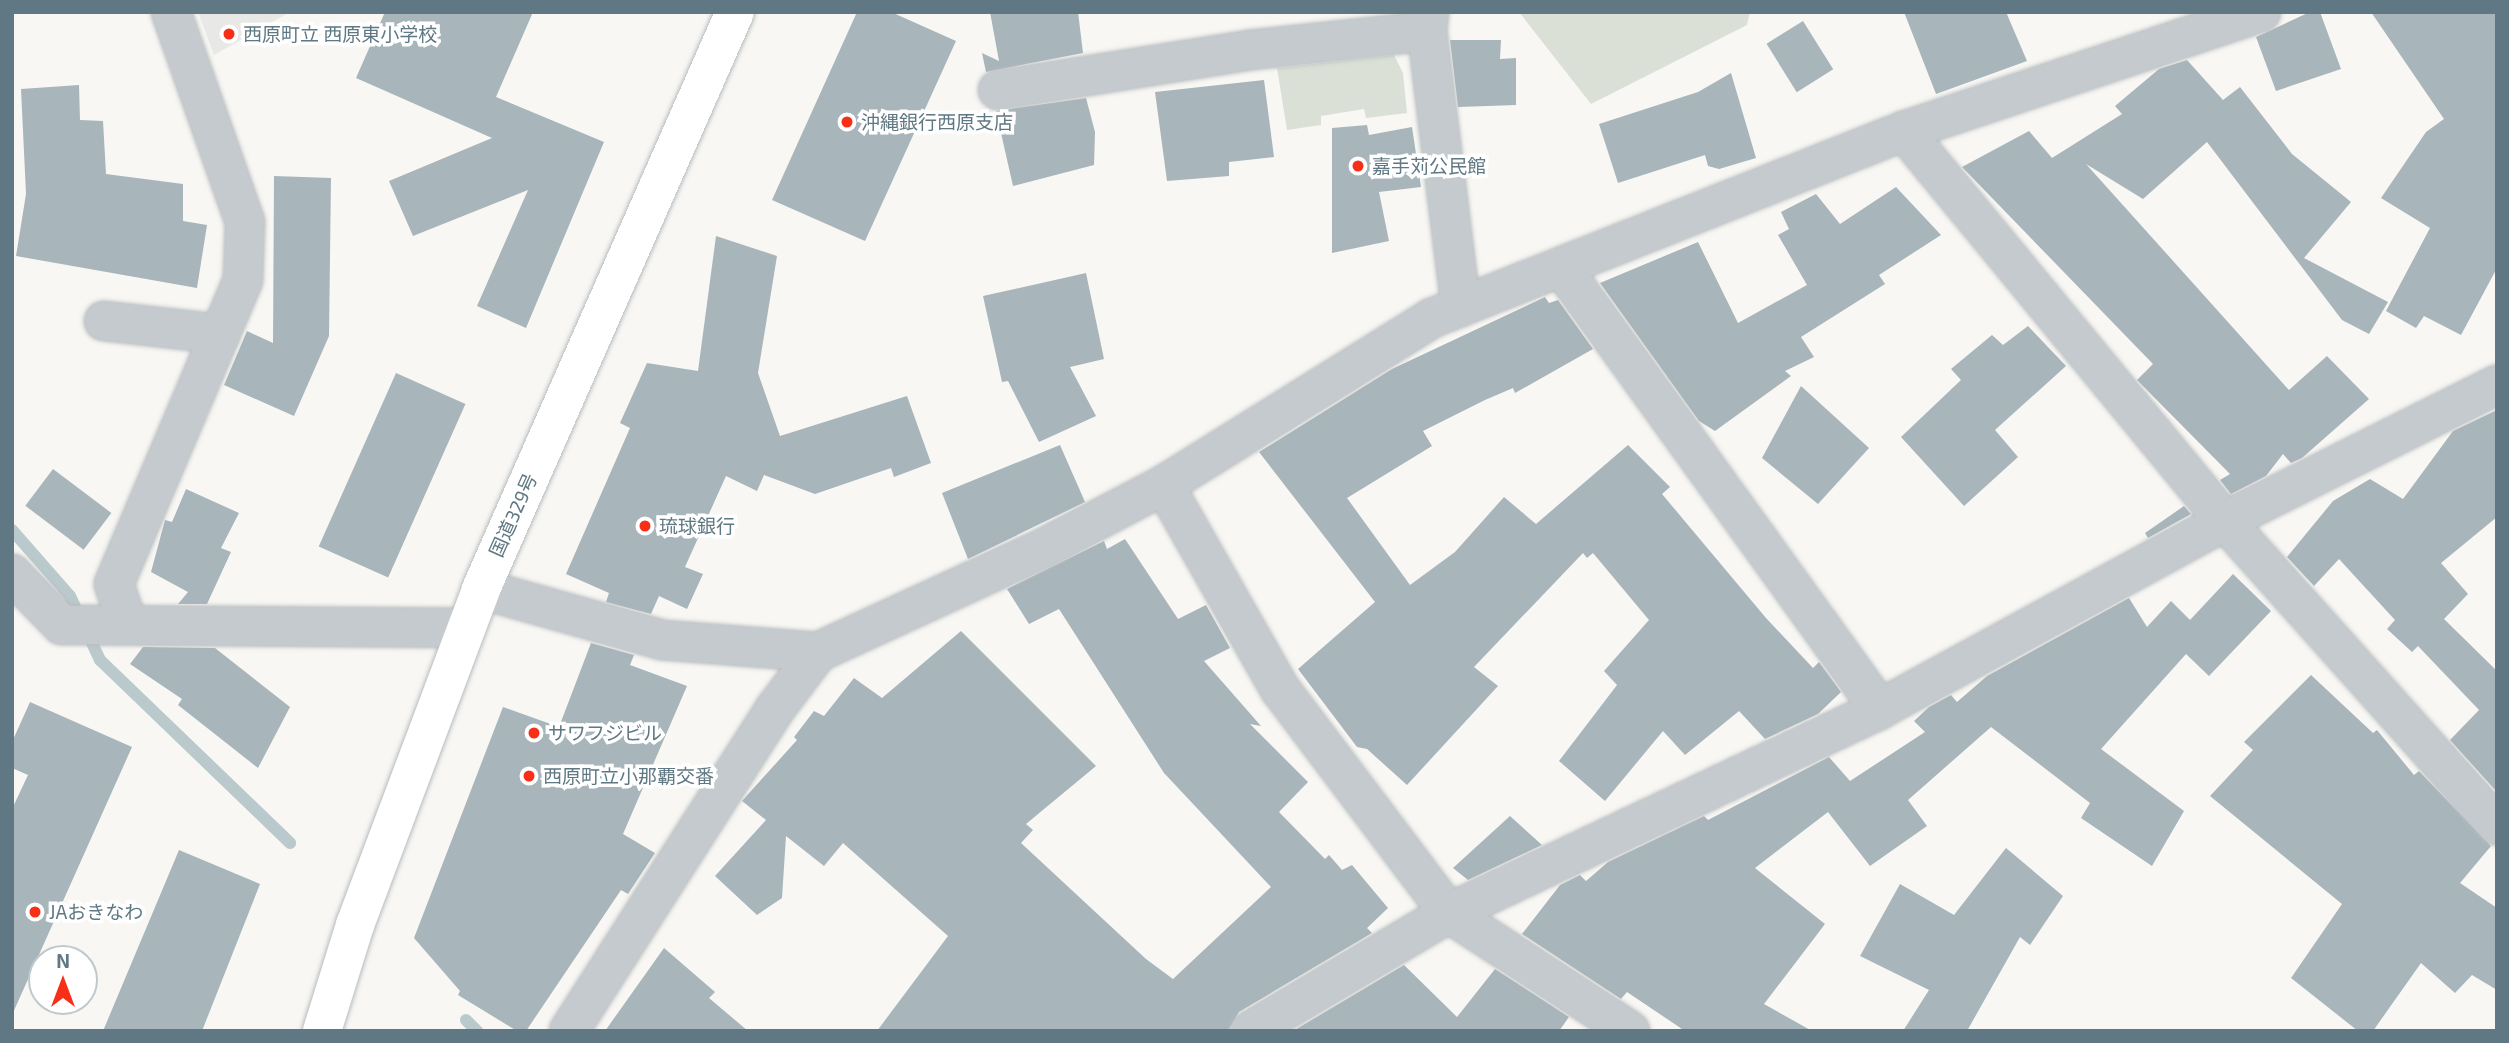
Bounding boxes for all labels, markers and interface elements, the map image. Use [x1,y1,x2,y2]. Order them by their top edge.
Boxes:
place label: 西原町立 西原東小学校 [243,23,437,45]
marker: 西原町立 西原東小学校 [221,26,237,42]
place label: 沖縄銀行西原支店 [861,111,1013,133]
marker: 沖縄銀行西原支店 [839,114,855,130]
place label: 嘉手苅公民館 [1372,155,1486,177]
marker: 嘉手苅公民館 [1350,158,1366,174]
street label: 国道329号 [484,470,542,560]
place label: 琉球銀行 [659,515,735,537]
marker: 琉球銀行 [637,518,653,534]
place label: サワフジビル [548,722,662,744]
marker: サワフジビル [526,725,542,741]
place label: 西原町立小那覇交番 [543,765,714,787]
marker: 西原町立小那覇交番 [521,768,537,784]
place label: JAおきなわ [49,901,143,923]
marker: JAおきなわ [27,904,43,920]
north arrow [28,945,98,1015]
text: N [56,949,70,972]

